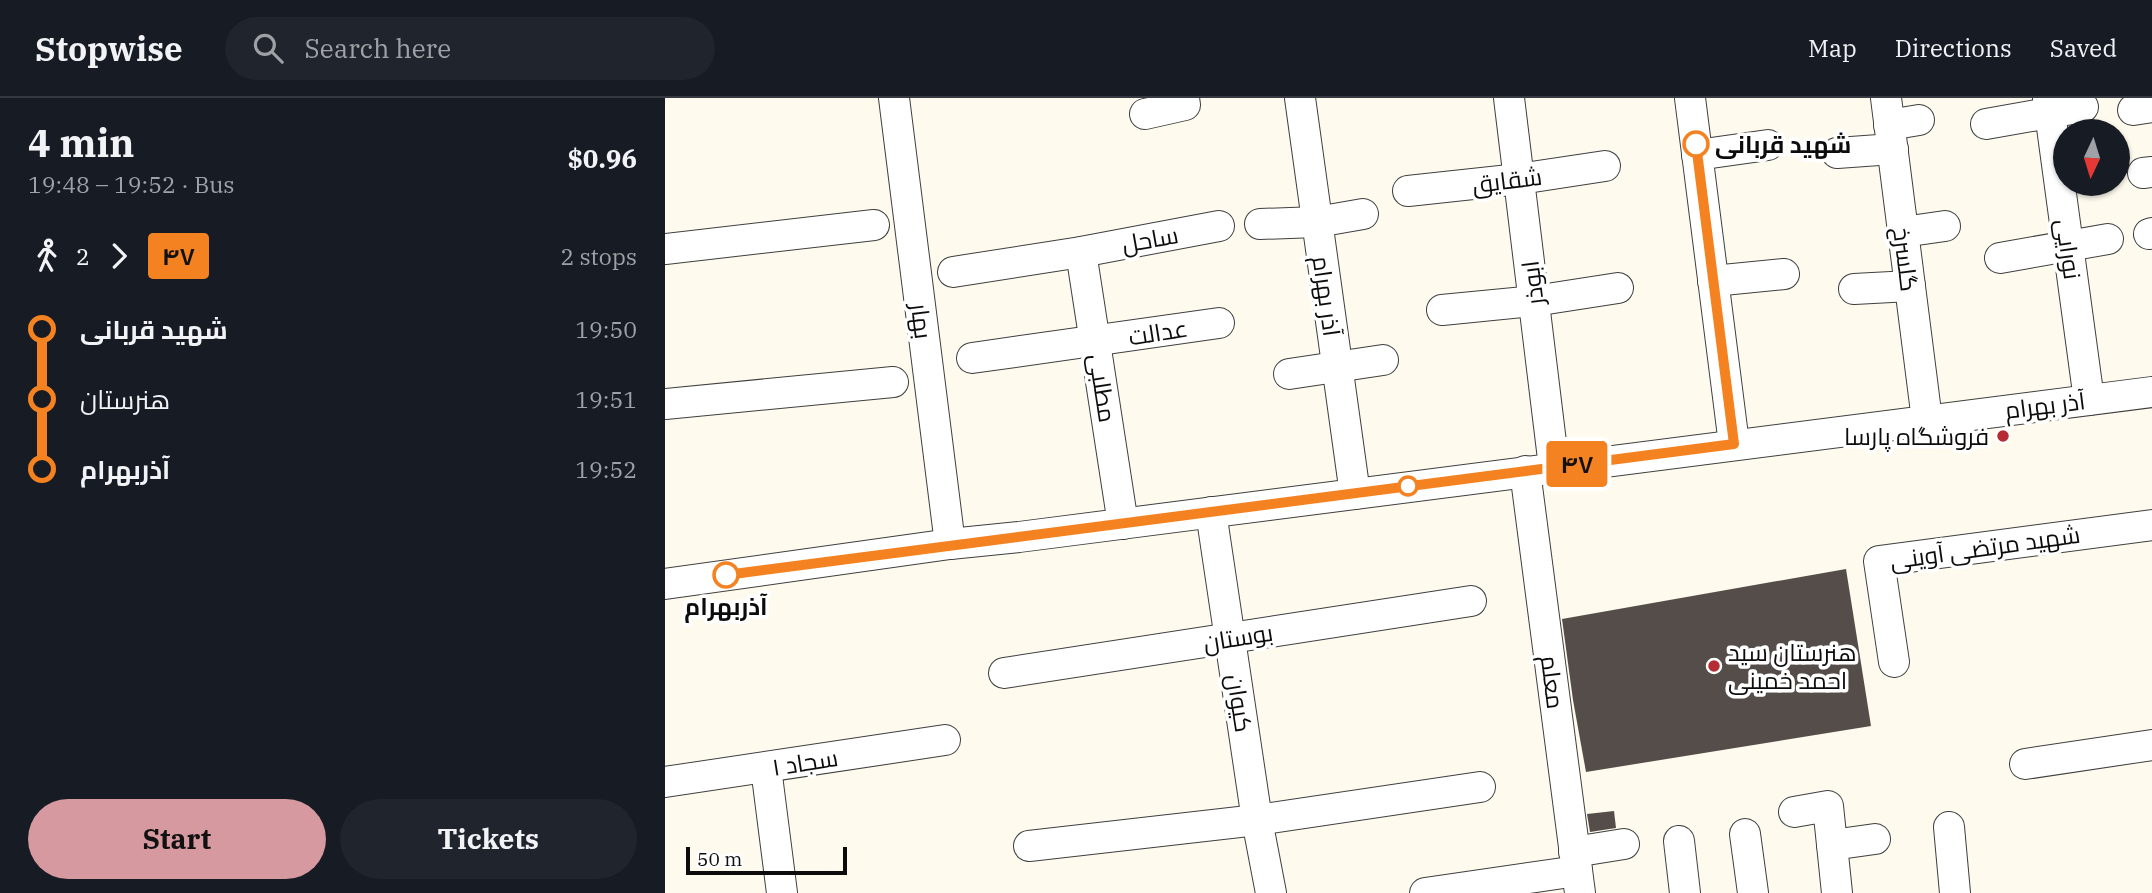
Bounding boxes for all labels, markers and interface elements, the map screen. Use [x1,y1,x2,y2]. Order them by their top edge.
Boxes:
search box [225,17,715,80]
text: Stopwise [35,27,183,70]
icon: search [249,29,287,67]
text: Search here [305,31,451,65]
text: Map [1808,32,1857,64]
text: Directions [1895,32,2012,64]
text: Saved [2050,32,2117,64]
text: 4 min [28,118,134,167]
north arrow [2053,119,2130,196]
map controls [2053,119,2130,196]
place label: شهید قربانی [1715,128,1851,160]
marker: شهید قربانی [1683,131,1709,157]
text: $0.96 [567,141,637,175]
street label: شقایق [1470,160,1544,200]
text: 19:48 – 19:52 · Bus [28,169,235,199]
street label: نورایی [2049,217,2089,281]
street label: ساحل [1119,218,1181,260]
street label: گلسرخ [1885,225,1926,293]
icon: walk [28,237,66,275]
icon: forward [100,237,138,275]
text: ۴۷ [162,240,195,272]
text: 2 [76,241,90,271]
text: 2 stops [560,241,637,271]
street label: آذر بهرام [1305,254,1349,339]
street label: ابوذر [1513,259,1551,309]
street label: بهار [904,299,940,341]
text: شهید قربانی [80,312,228,346]
street label: عدالت [1126,312,1190,352]
text: 19:50 [575,314,637,344]
street label: مطلبی [1082,351,1124,425]
text: هنرستان [80,382,170,416]
text: 19:51 [575,384,637,414]
street label: آذر بهرام [2003,384,2088,427]
place label: فروشگاه پارسا [1844,420,1989,453]
marker: فروشگاه پارسا [1995,428,2011,444]
line badge: ۴۷ [1545,441,1609,487]
text: ۴۷ [1560,448,1594,480]
text: آذربهرام [80,452,170,486]
text: 19:52 [575,454,637,484]
unlabelled marker [1398,476,1418,496]
street label: شهید مرتضی آوینی [1888,518,2082,576]
marker: آذربهرام [713,562,739,588]
place label: آذربهرام [684,590,768,623]
street label: بوستان [1201,616,1275,658]
place label: هنرستان سید احمد خمینی [1728,636,1857,696]
street label: معلم [1533,653,1572,711]
marker: هنرستان سید احمد خمینی [1706,658,1722,674]
street label: کیوان [1220,672,1260,734]
street label: سجاد ۱ [770,741,840,783]
button: Start [28,799,326,879]
button: Tickets [340,799,637,879]
scale bar [686,844,847,876]
text: 50 m [697,847,742,871]

